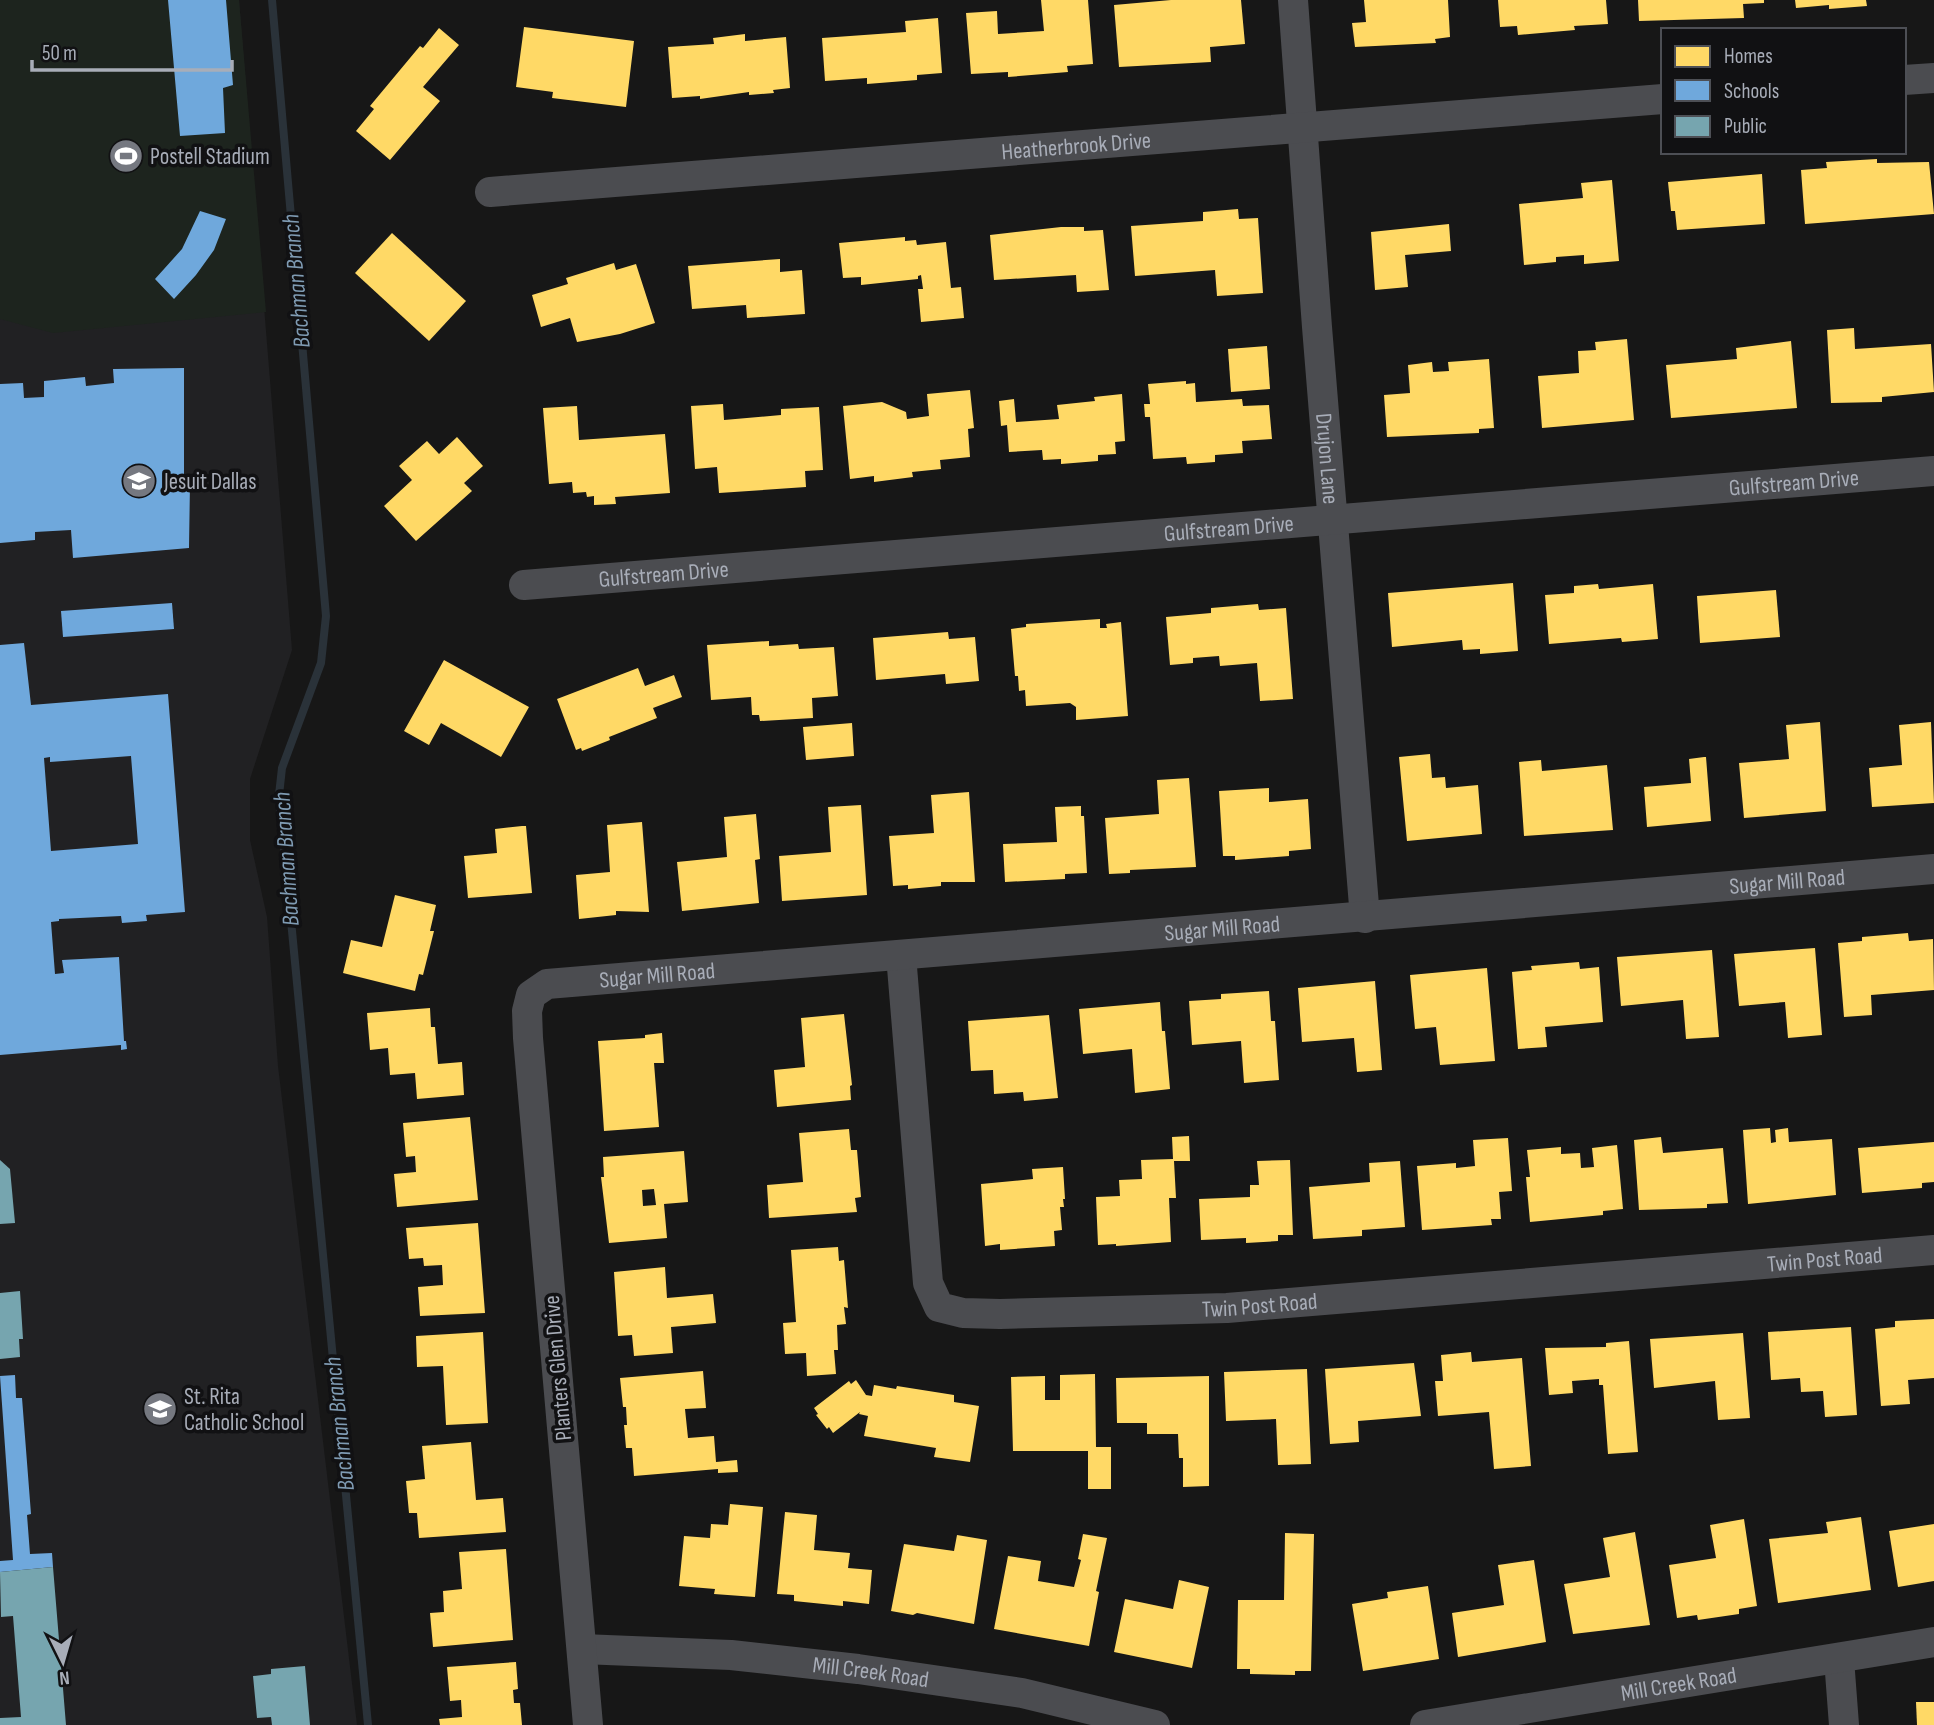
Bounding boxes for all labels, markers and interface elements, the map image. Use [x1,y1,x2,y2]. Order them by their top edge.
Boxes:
scale bar [32,28,231,72]
legend [1661,28,1906,154]
text: 50 m [42,41,77,66]
text: Homes [1724,44,1773,69]
text: Schools [1724,79,1779,104]
text: Public [1724,114,1767,139]
street label: Heatherbrook Drive [1000,127,1152,166]
sports icon: Postell Stadium [107,137,145,175]
place label: Postell Stadium [150,143,270,171]
water label: Bachman Branch [276,213,317,349]
street label: Drujon Lane [1309,412,1344,505]
school or university icon: Jesuit Dallas [120,462,158,500]
street label: Gulfstream Drive [1728,464,1860,503]
place label: Jesuit Dallas [163,468,256,496]
street label: Gulfstream Drive [1163,510,1295,548]
street label: Gulfstream Drive [598,556,730,594]
water label: Bachman Branch [267,791,306,927]
street label: Sugar Mill Road [1728,863,1846,901]
street label: Sugar Mill Road [1163,910,1281,948]
street label: Sugar Mill Road [598,957,716,995]
street label: Twin Post Road [1766,1241,1883,1279]
street label: Twin Post Road [1202,1288,1318,1324]
street label: Planters Glen Drive [538,1294,578,1442]
water label: Bachman Branch [318,1356,361,1492]
place label: St. Rita Catholic School [184,1383,304,1437]
school or university icon: St. Rita Catholic School [141,1390,179,1428]
north arrow [28,1627,98,1697]
street label: Mill Creek Road [811,1651,931,1694]
street label: Mill Creek Road [1619,1661,1739,1708]
text: N [58,1666,70,1689]

